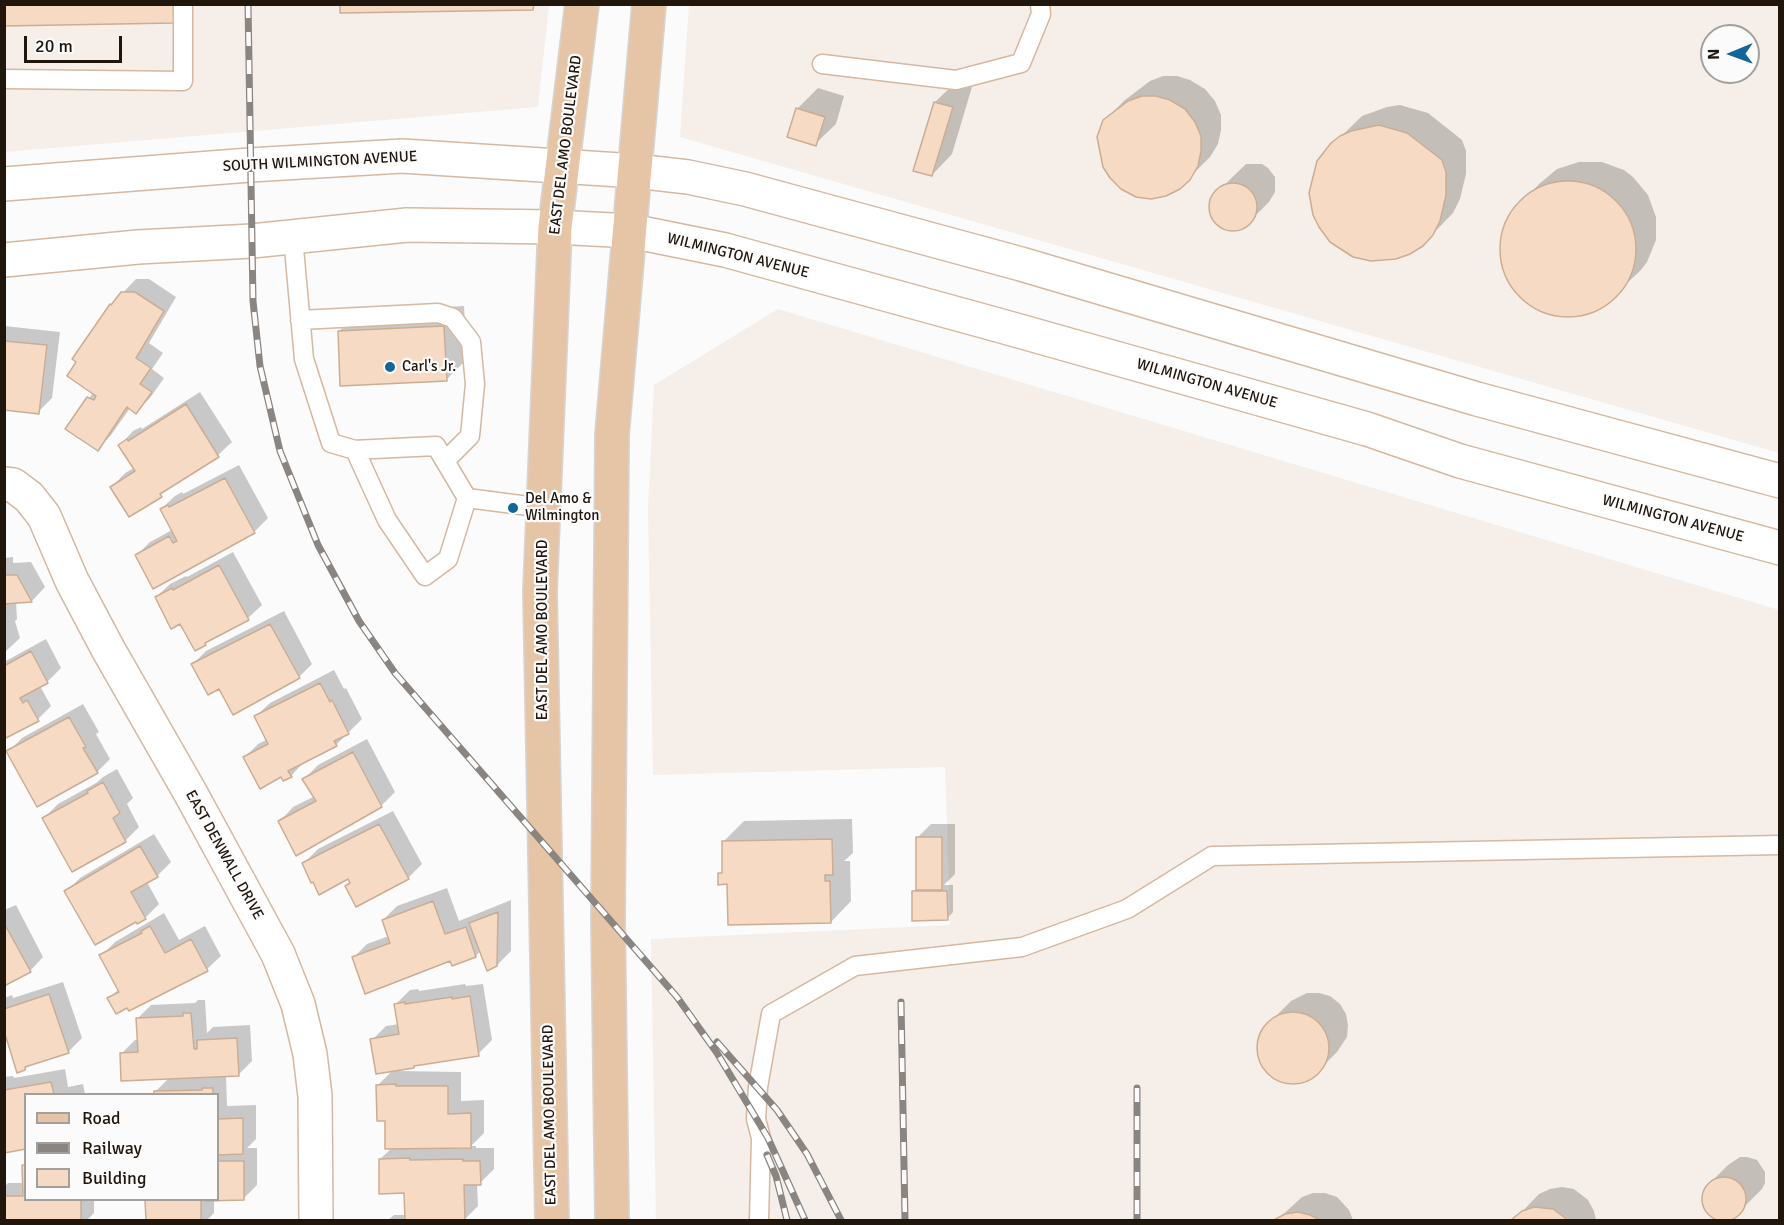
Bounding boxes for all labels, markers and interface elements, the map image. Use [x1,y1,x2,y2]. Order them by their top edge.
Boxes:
scale bar [27,24,124,62]
north arrow [1700,24,1760,84]
text: 20 m [35,35,73,57]
text: N [1704,49,1724,60]
street label: EAST DEL AMO BOULEVARD [546,54,586,236]
street label: SOUTH WILMINGTON AVENUE [222,148,418,176]
street label: WILMINGTON AVENUE [665,230,811,282]
street label: WILMINGTON AVENUE [1134,355,1280,413]
place label: Carl's Jr. [402,358,456,376]
marker: Carl's Jr. [383,360,397,374]
place label: Del Amo & Wilmington [525,490,599,525]
street label: WILMINGTON AVENUE [1600,491,1746,547]
marker: Del Amo & Wilmington [506,501,520,515]
street label: EAST DEL AMO BOULEVARD [534,540,552,720]
street label: EAST DENWALL DRIVE [181,787,267,923]
street label: EAST DEL AMO BOULEVARD [539,1024,561,1206]
legend [24,1093,219,1201]
text: Road [82,1107,121,1129]
text: Railway [82,1137,142,1159]
text: Building [82,1167,146,1189]

